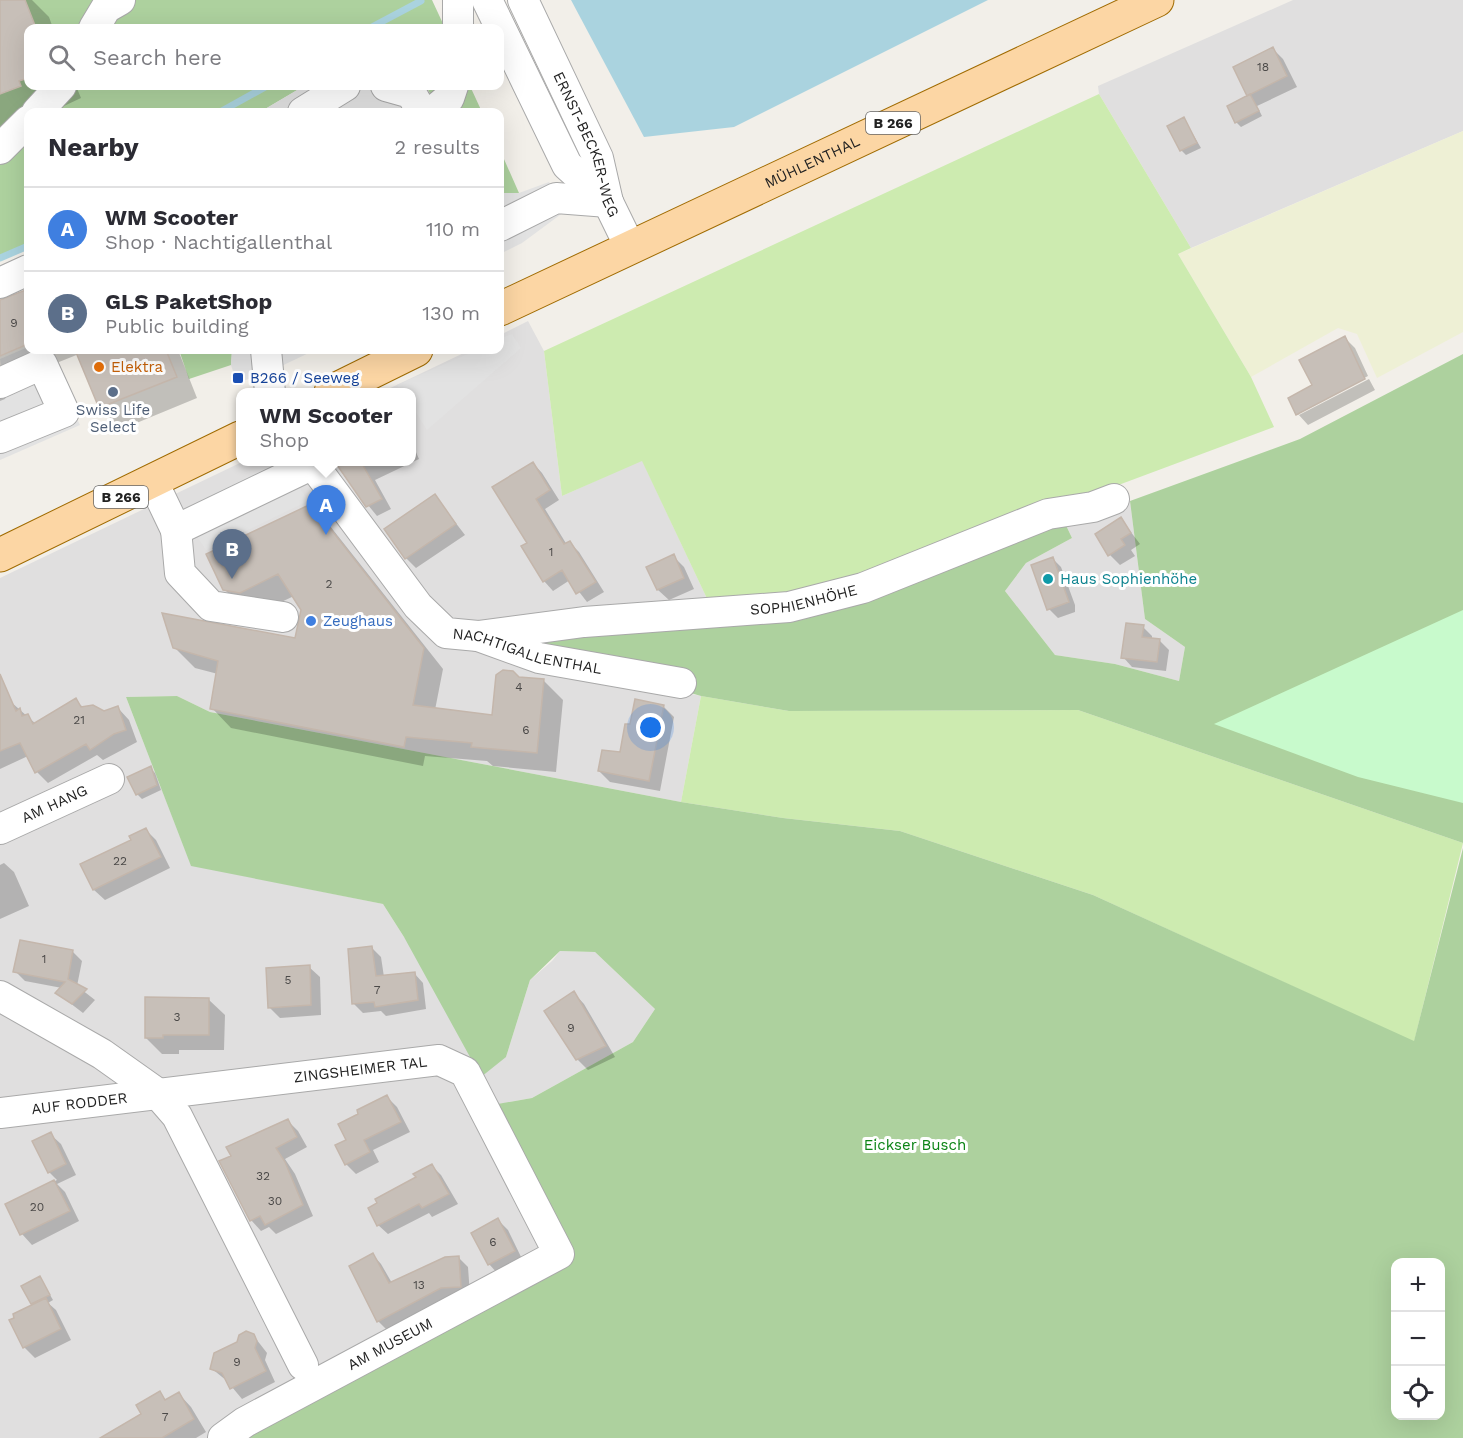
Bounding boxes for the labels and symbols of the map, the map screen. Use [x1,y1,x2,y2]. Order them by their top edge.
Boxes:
house number: 18 [1257,60,1269,74]
street label: ERNST-BECKER-WEG [549,69,623,220]
road number: B 266 [866,112,920,134]
street label: MÜHLENTHAL [762,132,863,192]
house number: 9 [10,316,18,330]
place label: Elektra [111,358,164,376]
marker: Elektra [92,360,106,374]
place label: B266 / Seeweg [250,369,359,387]
marker: B266 / Seeweg [231,371,245,385]
marker: Swiss Life Select [106,385,120,399]
place label: Swiss Life Select [76,401,150,436]
road number: B 266 [94,486,148,508]
pin: A [306,486,346,535]
pin: B [212,530,252,579]
house number: 1 [549,545,553,559]
place label: Haus Sophienhöhe [1060,570,1197,588]
marker: Haus Sophienhöhe [1041,572,1055,586]
house number: 2 [326,577,333,591]
street label: SOPHIENHÖHE [750,581,859,619]
place label: Zeughaus [323,612,393,630]
marker: Zeughaus [304,614,318,628]
street label: NACHTIGALLENTHAL [452,625,603,678]
house number: 4 [515,680,523,694]
house number: 21 [73,713,85,727]
your location [636,713,665,742]
house number: 6 [522,723,530,737]
street label: AM HANG [19,781,90,827]
house number: 22 [113,854,127,868]
house number: 1 [42,952,46,966]
house number: 5 [285,973,292,987]
house number: 7 [374,983,381,997]
house number: 3 [174,1010,181,1024]
house number: 9 [567,1021,575,1035]
street label: ZINGSHEIMER TAL [293,1053,428,1086]
street label: AUF RODDER [30,1089,128,1118]
park label: Eickser Busch [864,1136,966,1154]
house number: 32 [256,1169,270,1183]
house number: 30 [268,1194,282,1208]
house number: 20 [30,1200,44,1214]
house number: 6 [489,1235,497,1249]
house number: 13 [413,1278,425,1292]
street label: AM MUSEUM [344,1314,436,1374]
house number: 9 [233,1355,241,1369]
house number: 7 [162,1410,169,1424]

